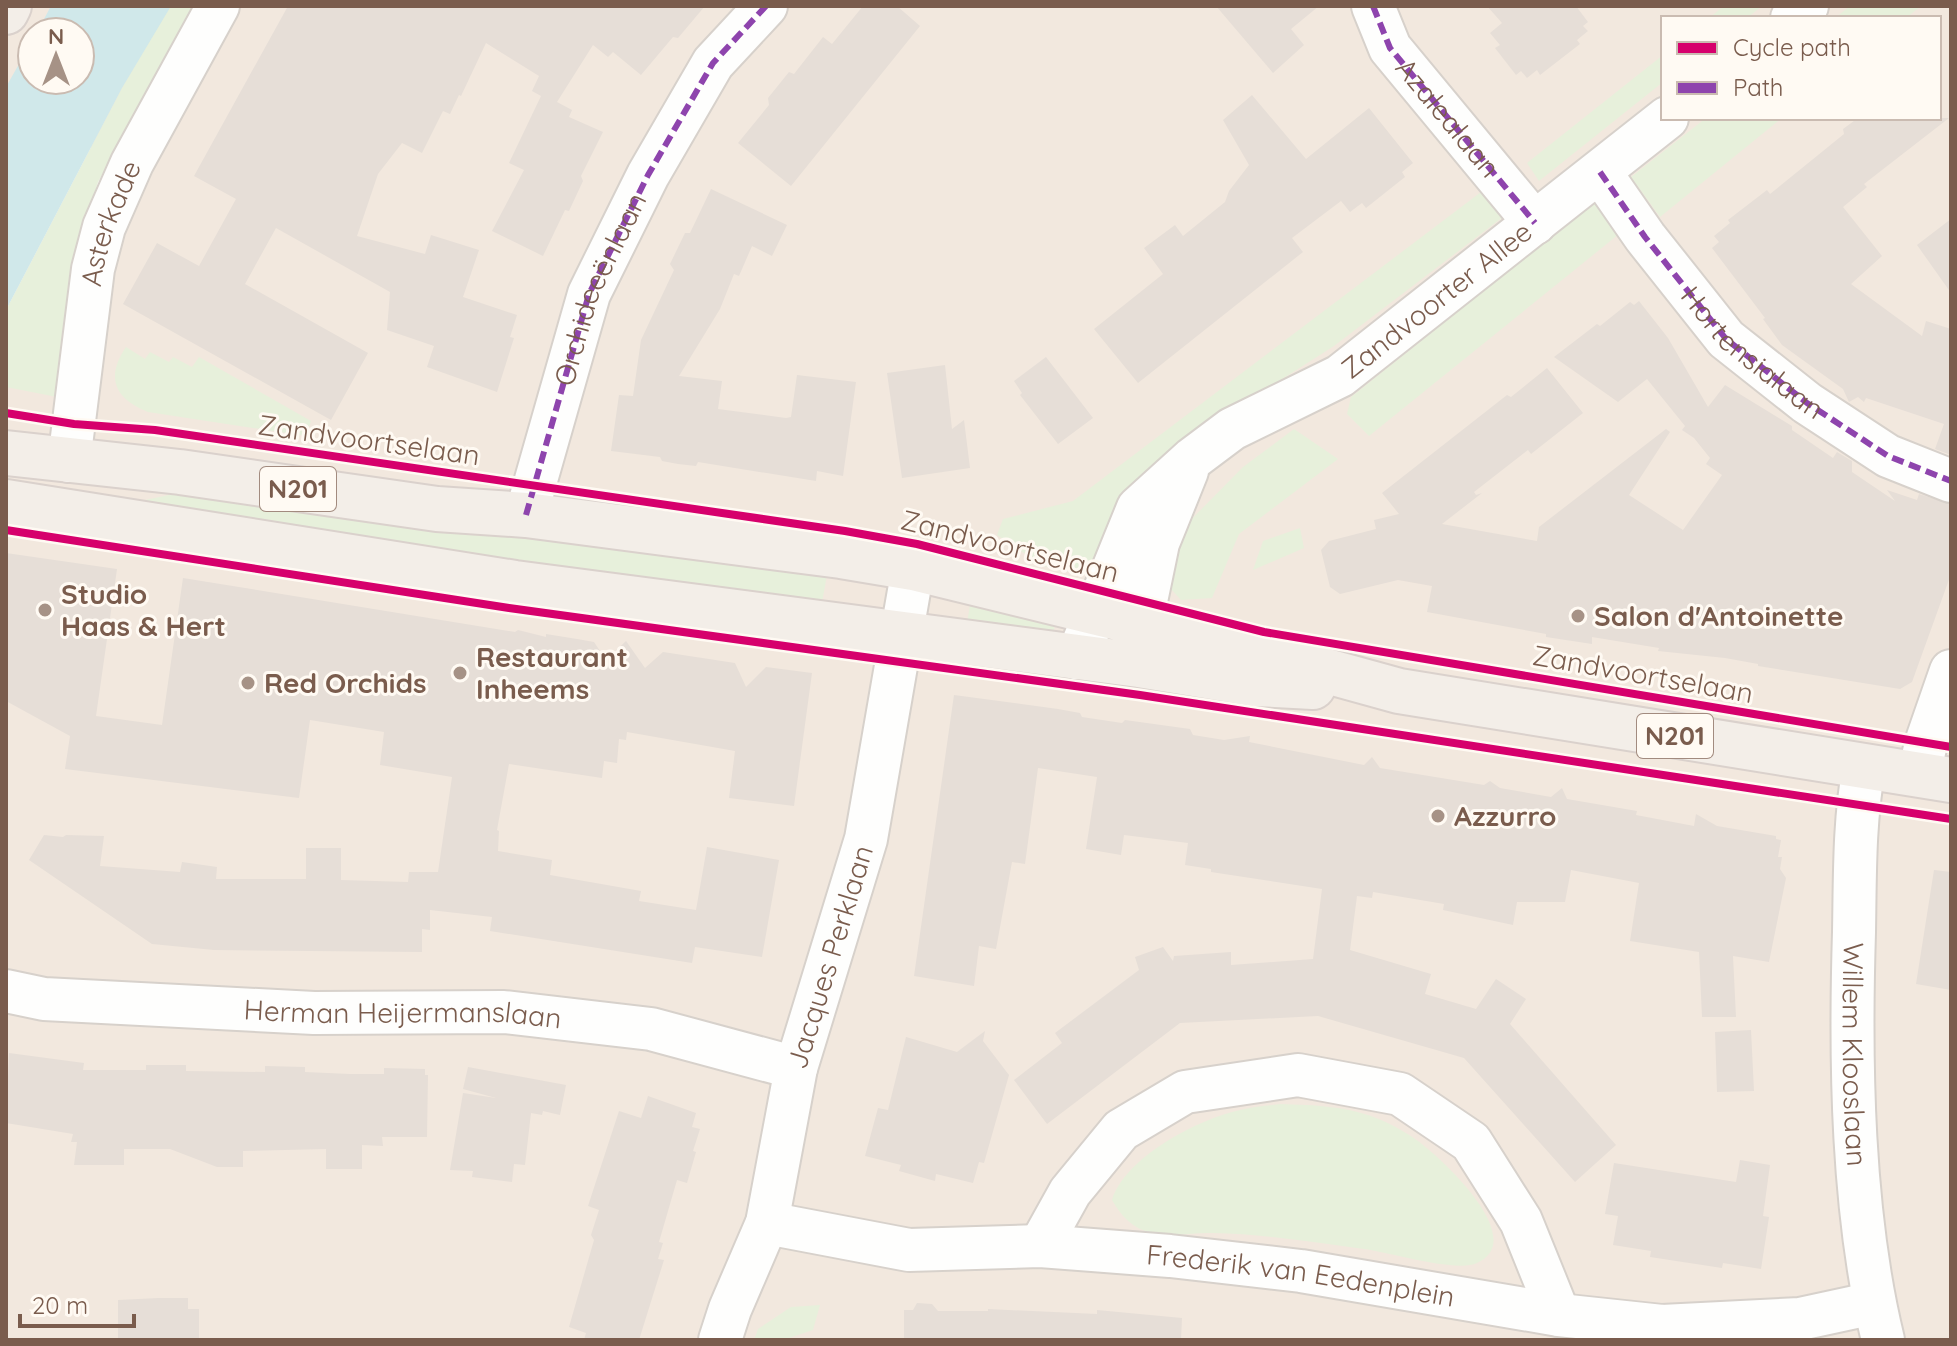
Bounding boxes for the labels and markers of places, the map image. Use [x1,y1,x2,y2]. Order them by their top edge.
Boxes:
place label: Studio Haas & Hert [61,576,226,643]
place label: Salon d'Antoinette [1594,598,1844,633]
marker: Studio Haas & Hert [36,601,54,619]
marker: Salon d'Antoinette [1569,607,1587,625]
place label: Restaurant Inheems [476,639,628,706]
marker: Restaurant Inheems [451,664,469,682]
place label: Red Orchids [264,665,427,700]
marker: Red Orchids [239,674,257,692]
place label: Azzurro [1454,798,1557,833]
marker: Azzurro [1429,807,1447,825]

